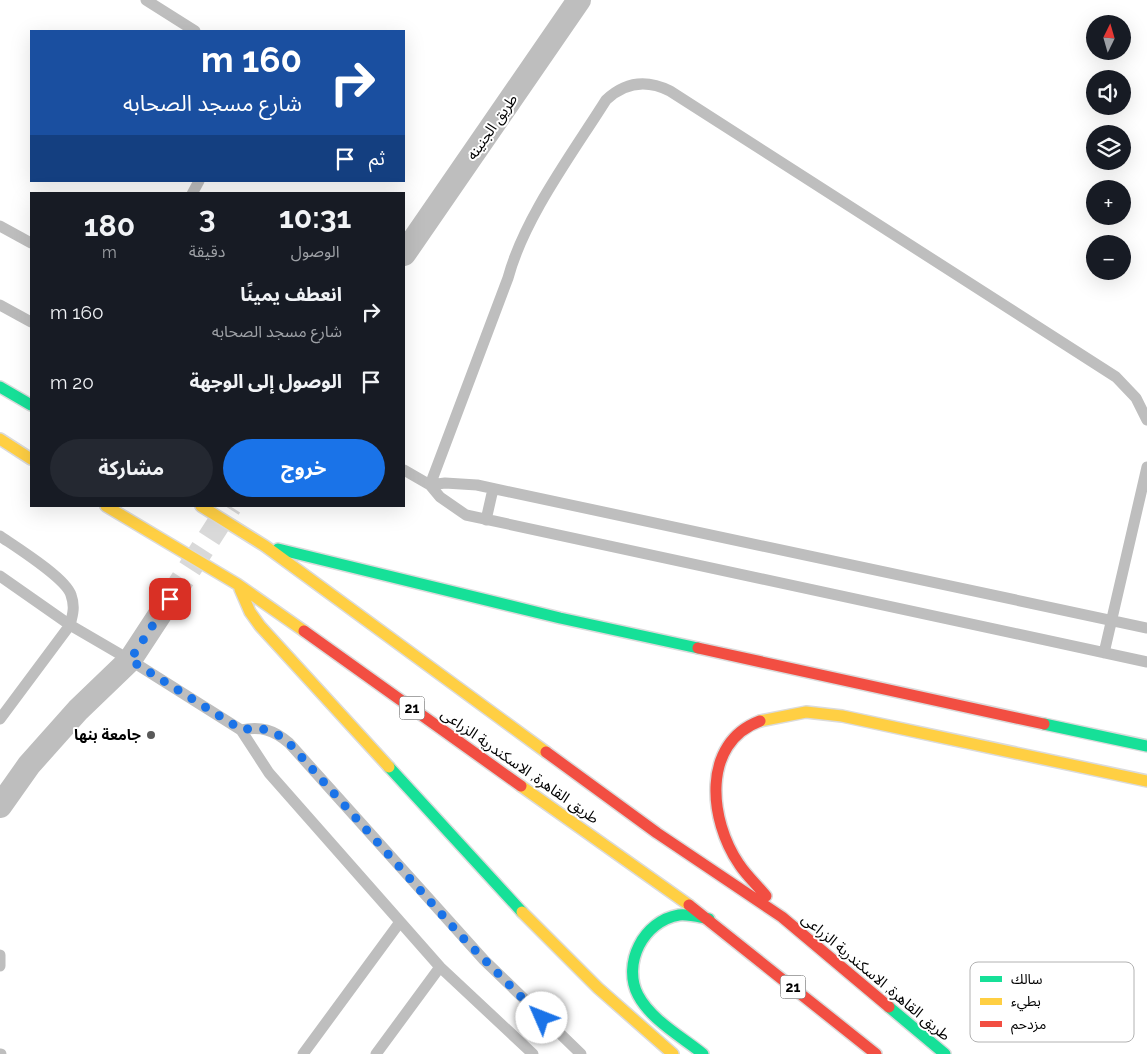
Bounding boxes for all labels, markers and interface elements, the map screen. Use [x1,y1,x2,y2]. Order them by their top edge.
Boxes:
north arrow [1086,15,1131,60]
map controls [1086,15,1131,280]
text: 160 m [201,39,302,80]
icon: right [320,50,385,115]
button: sound [1086,70,1131,115]
text: شارع مسجد الصحابه [123,90,302,116]
street label: طريق الجنينه [463,91,522,164]
button: layers [1086,125,1131,170]
icon: arrive [331,145,359,173]
text: ثم [369,147,385,169]
button: + [1086,180,1131,225]
text: 3 [199,200,215,235]
text: 10:31 [279,200,351,235]
text: 180 [84,208,135,243]
button: − [1086,235,1131,280]
text: دقيقة [189,242,225,261]
text: الوصول [291,242,339,261]
text: m [102,243,117,262]
text: انعطف يمينًا [240,283,342,305]
icon: right [357,298,385,326]
text: 160 m [50,301,104,323]
text: شارع مسجد الصحابه [212,322,342,341]
icon: arrive [357,368,385,396]
text: الوصول إلى الوجهة [189,370,342,392]
text: 20 m [50,371,94,393]
button: مشاركة [50,439,213,497]
button: خروج [223,439,385,497]
pin [149,578,191,620]
icon: arrive [156,585,184,613]
road number: 21 [400,696,424,720]
street label: طريق القاهرة, الاسكندرية الزراعى [437,705,602,828]
place label: جامعة بنها [74,726,142,744]
marker: جامعة بنها [145,729,157,741]
street label: طريق القاهرة, الاسكندرية الزراعى [797,909,954,1045]
legend [970,962,1134,1042]
text: سالك [1011,971,1043,987]
road number: 21 [780,976,806,999]
position arrow [515,991,567,1043]
text: بطيء [1011,993,1041,1012]
text: مزدحم [1011,1016,1046,1035]

